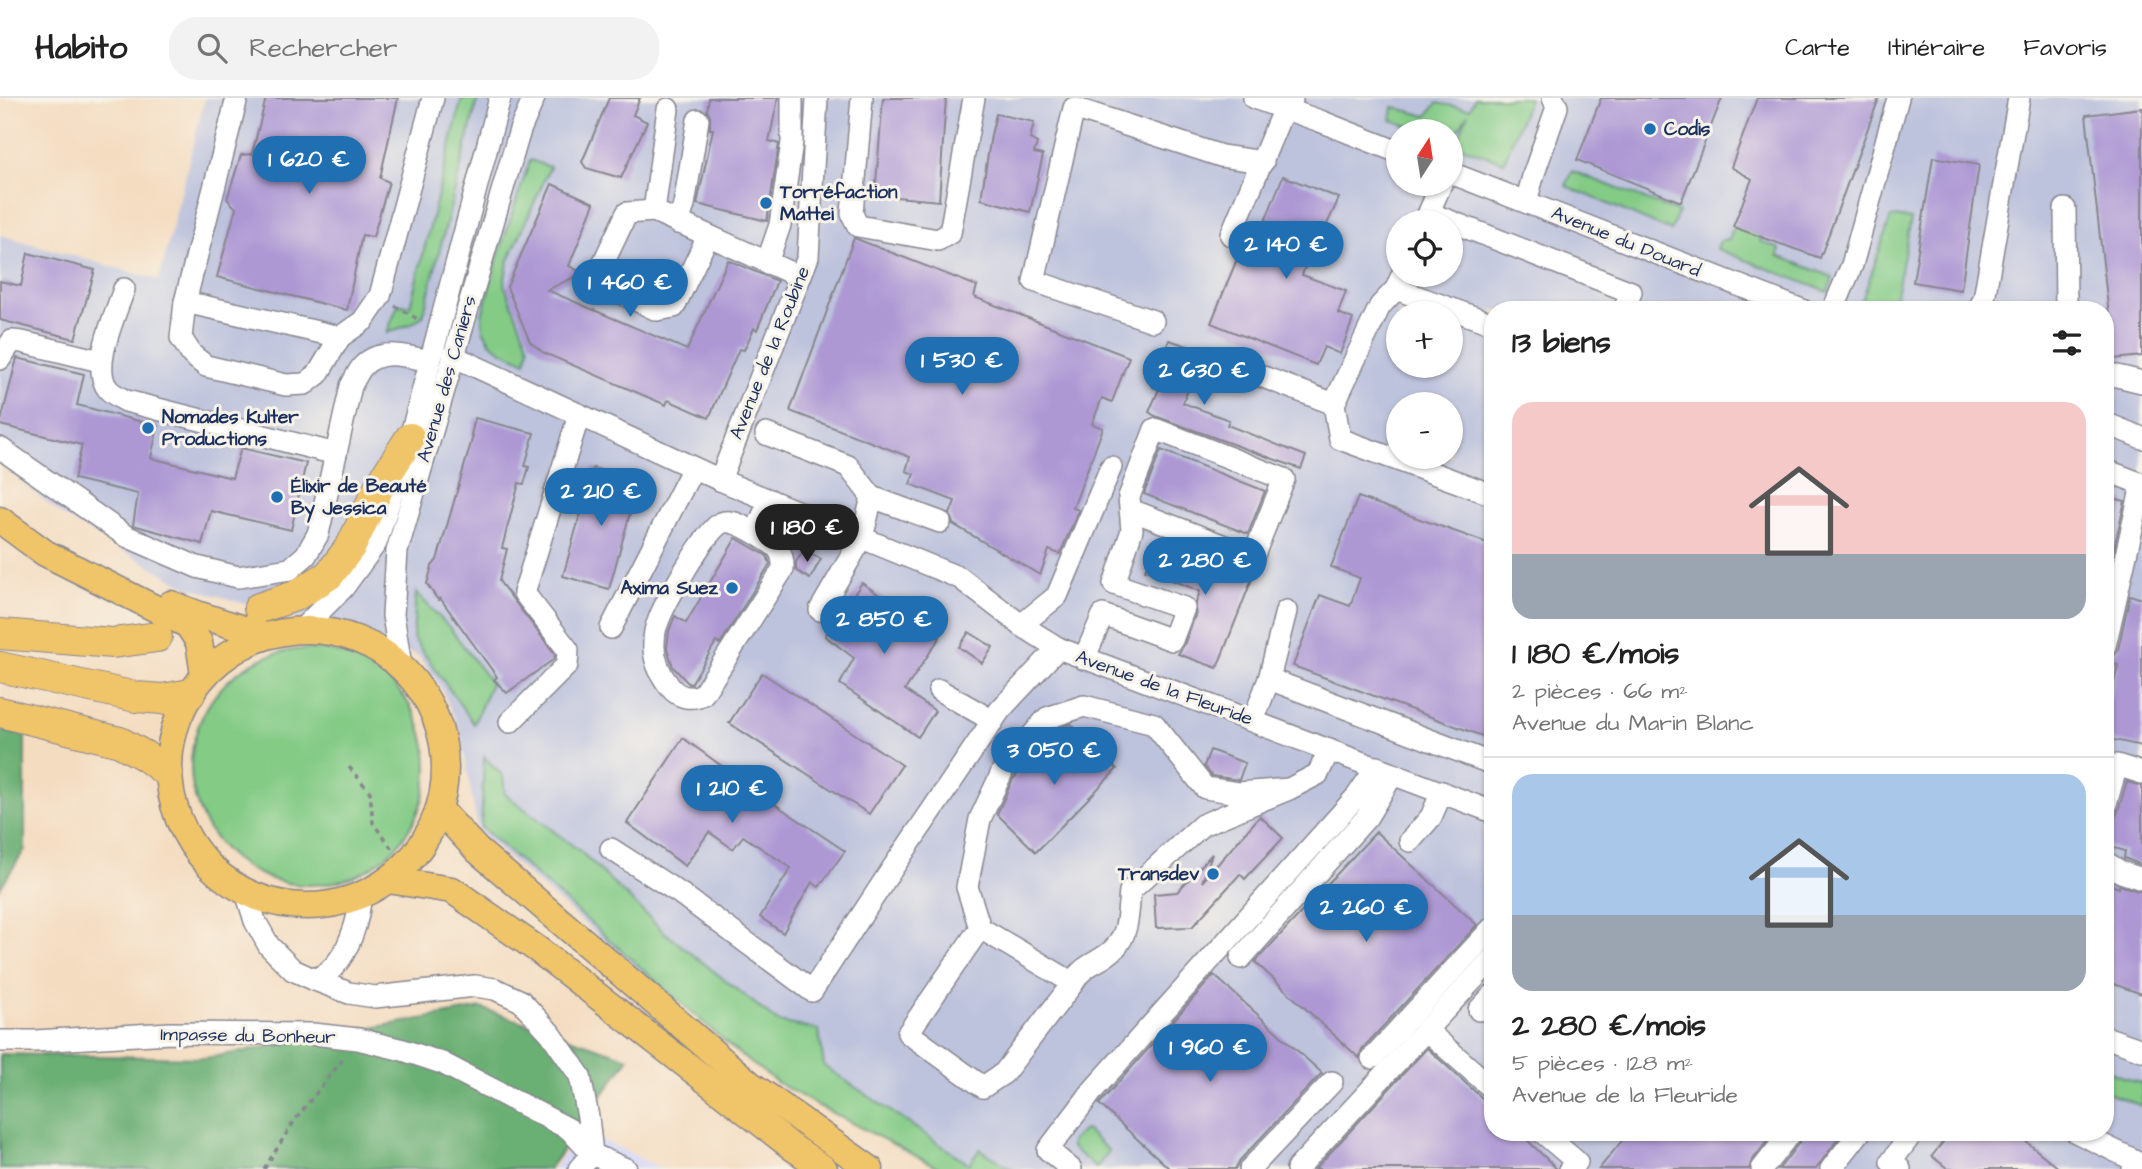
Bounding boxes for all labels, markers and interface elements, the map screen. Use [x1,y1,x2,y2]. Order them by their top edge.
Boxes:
search box [169,17,659,80]
text: Habito [35,25,127,71]
icon: search [193,29,231,67]
text: Rechercher [249,30,397,66]
text: Carte [1785,31,1850,65]
text: Itinéraire [1888,31,1985,65]
text: Favoris [2023,31,2107,65]
place label: Codis [1664,116,1711,143]
north arrow [1386,119,1463,196]
map controls [1386,119,1463,469]
marker: Codis [1642,121,1658,137]
pin: 1 620 € [244,136,374,196]
text: 1 620 € [268,143,350,175]
place label: Torréfaction Mattei [779,179,898,228]
marker: Torréfaction Mattei [758,195,774,211]
street label: Avenue du Douard [1547,200,1705,284]
button: locate [1386,210,1463,287]
pin: 2 140 € [1221,222,1351,281]
text: 2 140 € [1245,228,1327,260]
pin: 1 460 € [565,260,695,319]
street label: Avenue de la Roubine [723,262,817,444]
text: 1 460 € [588,266,672,298]
street label: Avenue des Caniers [410,292,484,466]
button: + [1386,301,1463,378]
text: 13 biens [1512,322,1611,364]
icon: filters [2048,324,2086,362]
pin: 1 530 € [897,338,1027,397]
text: 1 530 € [921,344,1003,376]
pin: 2 630 € [1139,348,1269,407]
text: 2 630 € [1159,354,1249,386]
button: − [1386,392,1463,469]
place label: Nomades Kulter Productions [162,404,299,453]
marker: Nomades Kulter Productions [140,420,156,436]
icon: home [1736,448,1862,574]
pin: 2 210 € [536,468,666,528]
place label: Élixir de Beauté By Jessica [291,473,427,523]
text: 2 210 € [561,475,641,507]
marker: Élixir de Beauté By Jessica [269,489,285,505]
pin: 1 180 € [742,504,872,564]
text: 1 180 € [771,511,843,543]
pin: 2 280 € [1140,538,1270,597]
text: 2 280 € [1159,544,1251,576]
place label: Axima Suez [620,575,719,602]
marker: Axima Suez [724,580,740,596]
pin: 2 850 € [819,596,949,656]
text: 2 850 € [836,603,932,635]
text: 1 180 €/mois [1512,633,1679,675]
street label: Avenue de la Fleuride [1072,643,1256,733]
text: 2 pièces · 66 m² [1512,675,1688,707]
text: Avenue du Marin Blanc [1512,707,1754,739]
pin: 3 050 € [989,728,1119,787]
text: 3 050 € [1007,734,1101,766]
pin: 1 210 € [667,766,797,825]
text: 1 210 € [697,772,767,804]
icon: home [1736,820,1862,946]
place label: Transdev [1117,861,1199,888]
marker: Transdev [1205,866,1221,882]
pin: 2 260 € [1301,884,1431,944]
text: 2 260 € [1320,891,1412,923]
text: 2 280 €/mois [1512,1005,1706,1047]
street label: Impasse du Bonheur [160,1021,336,1051]
pin: 1 960 € [1145,1024,1275,1084]
text: 1 960 € [1169,1031,1251,1063]
text: 5 pièces · 128 m² [1512,1047,1693,1079]
text: Avenue de la Fleuride [1512,1079,1738,1111]

